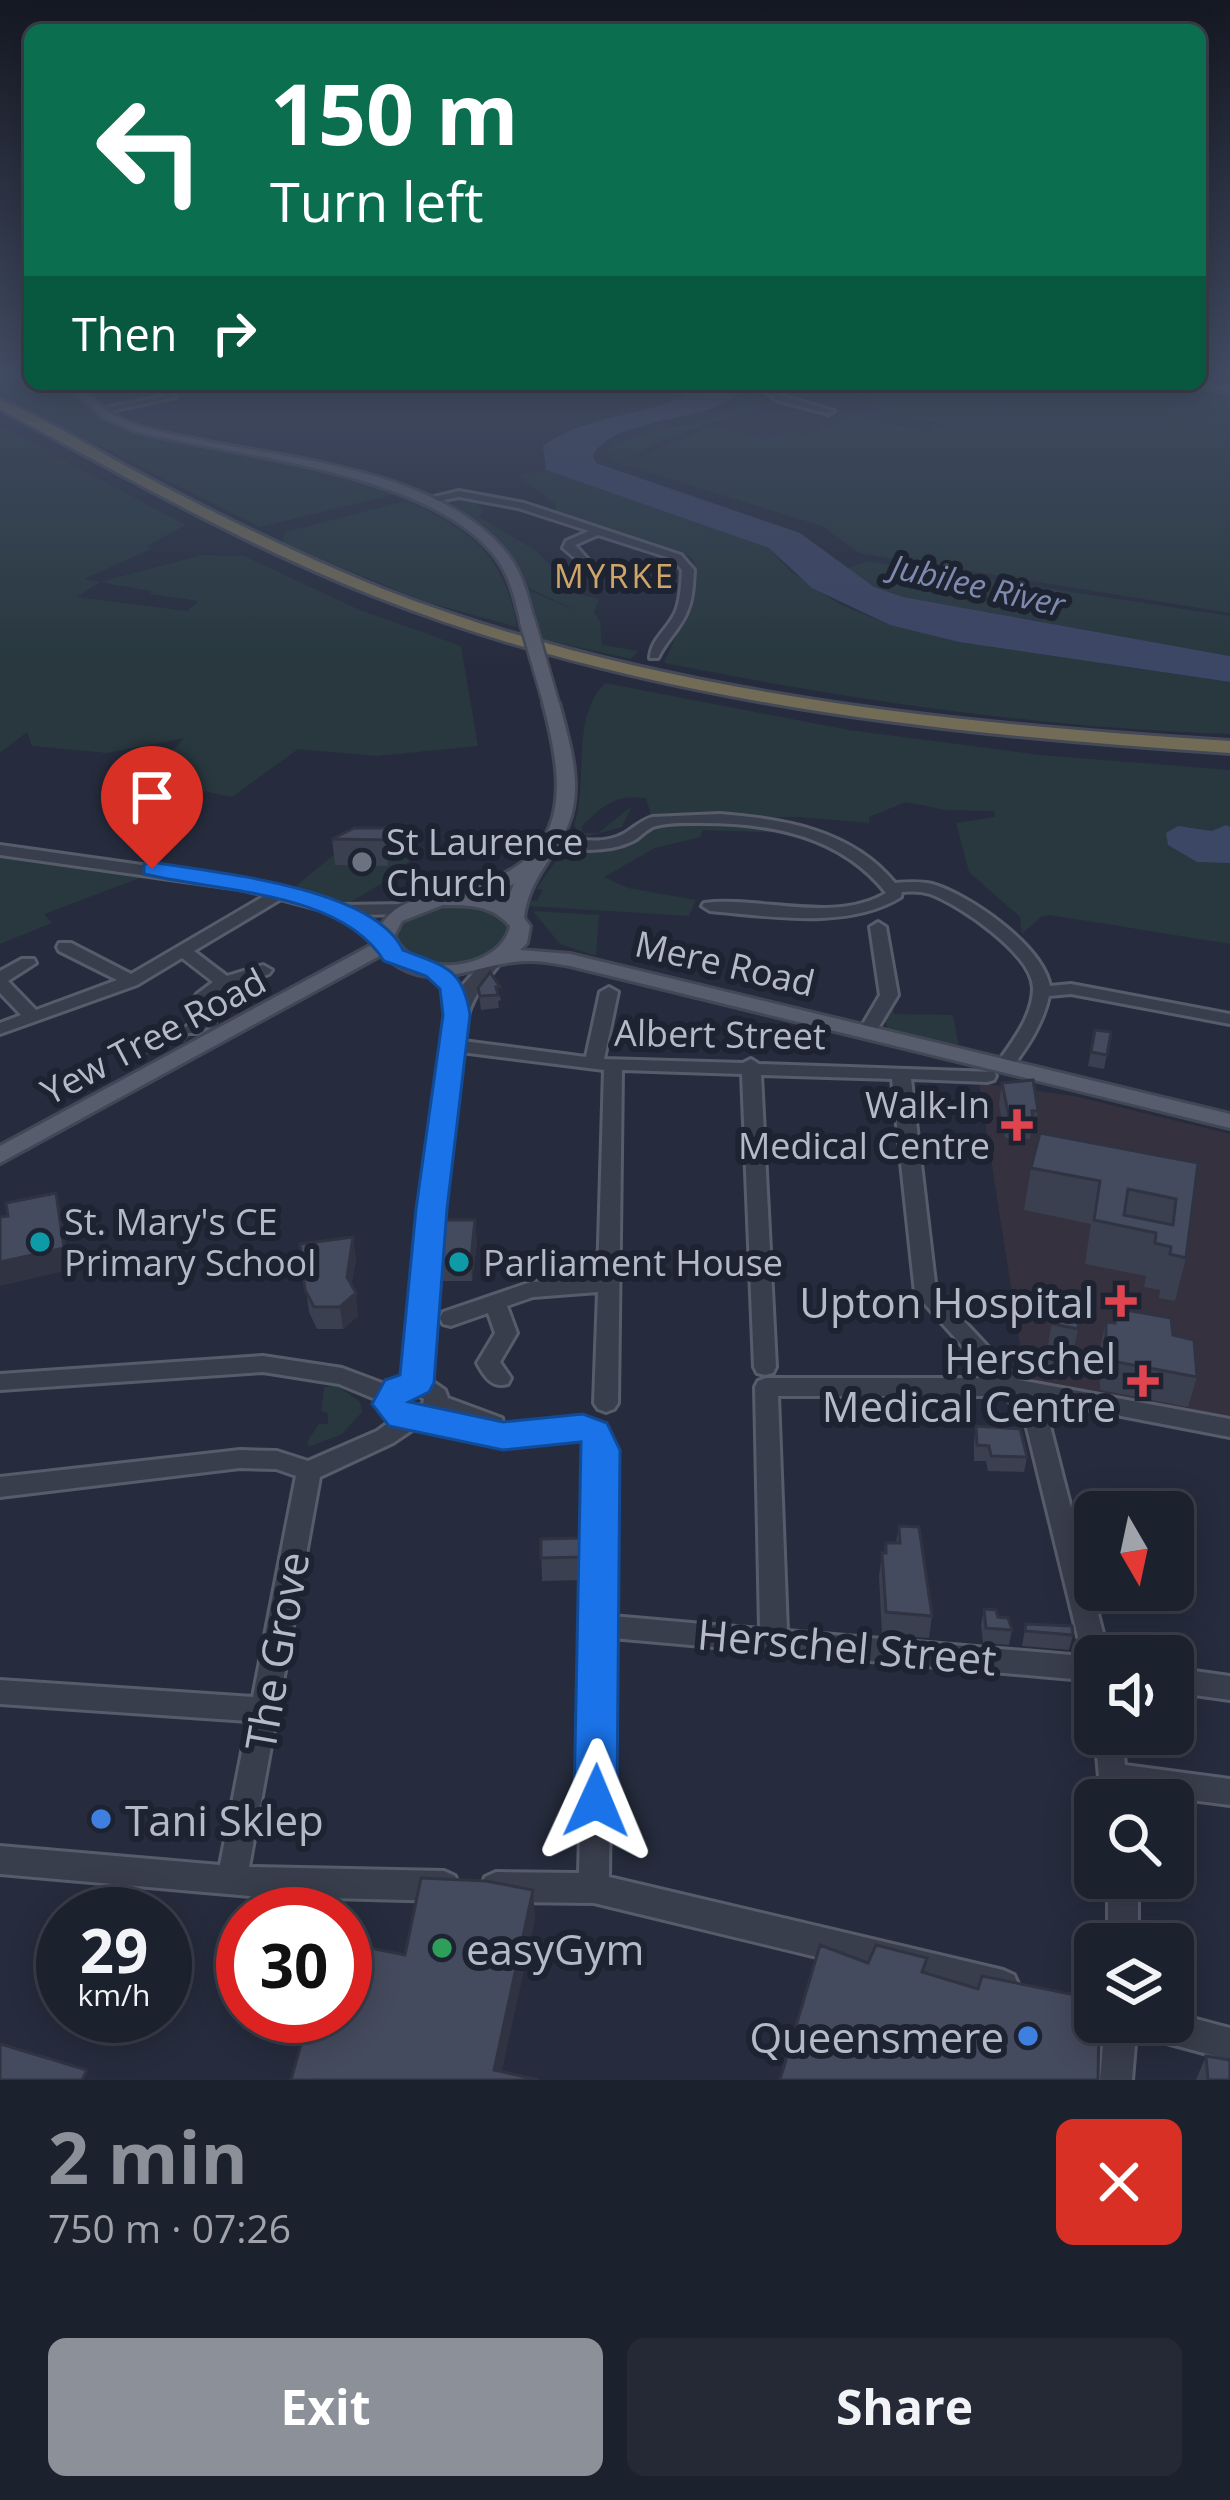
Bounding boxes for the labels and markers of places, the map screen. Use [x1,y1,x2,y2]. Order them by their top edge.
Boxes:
pin [101,746,203,869]
place label: St Laurence Church [386,817,583,907]
marker: St Laurence Church [349,849,375,875]
place label: Walk-In Medical Centre [738,1080,990,1170]
marker: Walk-In Medical Centre [1001,1109,1033,1141]
place label: St. Mary's CE Primary School [64,1197,316,1287]
marker: St. Mary's CE Primary School [27,1229,53,1255]
place label: Parliament House [483,1238,783,1287]
marker: Parliament House [446,1249,472,1275]
place label: Upton Hospital [799,1273,1094,1330]
marker: Upton Hospital [1105,1285,1137,1317]
place label: Herschel Medical Centre [822,1329,1116,1434]
marker: Herschel Medical Centre [1127,1365,1159,1397]
place label: Tani Sklep [125,1791,324,1848]
marker: Tani Sklep [88,1806,114,1832]
place label: easyGym [466,1920,644,1977]
marker: easyGym [429,1935,455,1961]
place label: Queensmere [749,2008,1004,2065]
marker: Queensmere [1015,2023,1041,2049]

